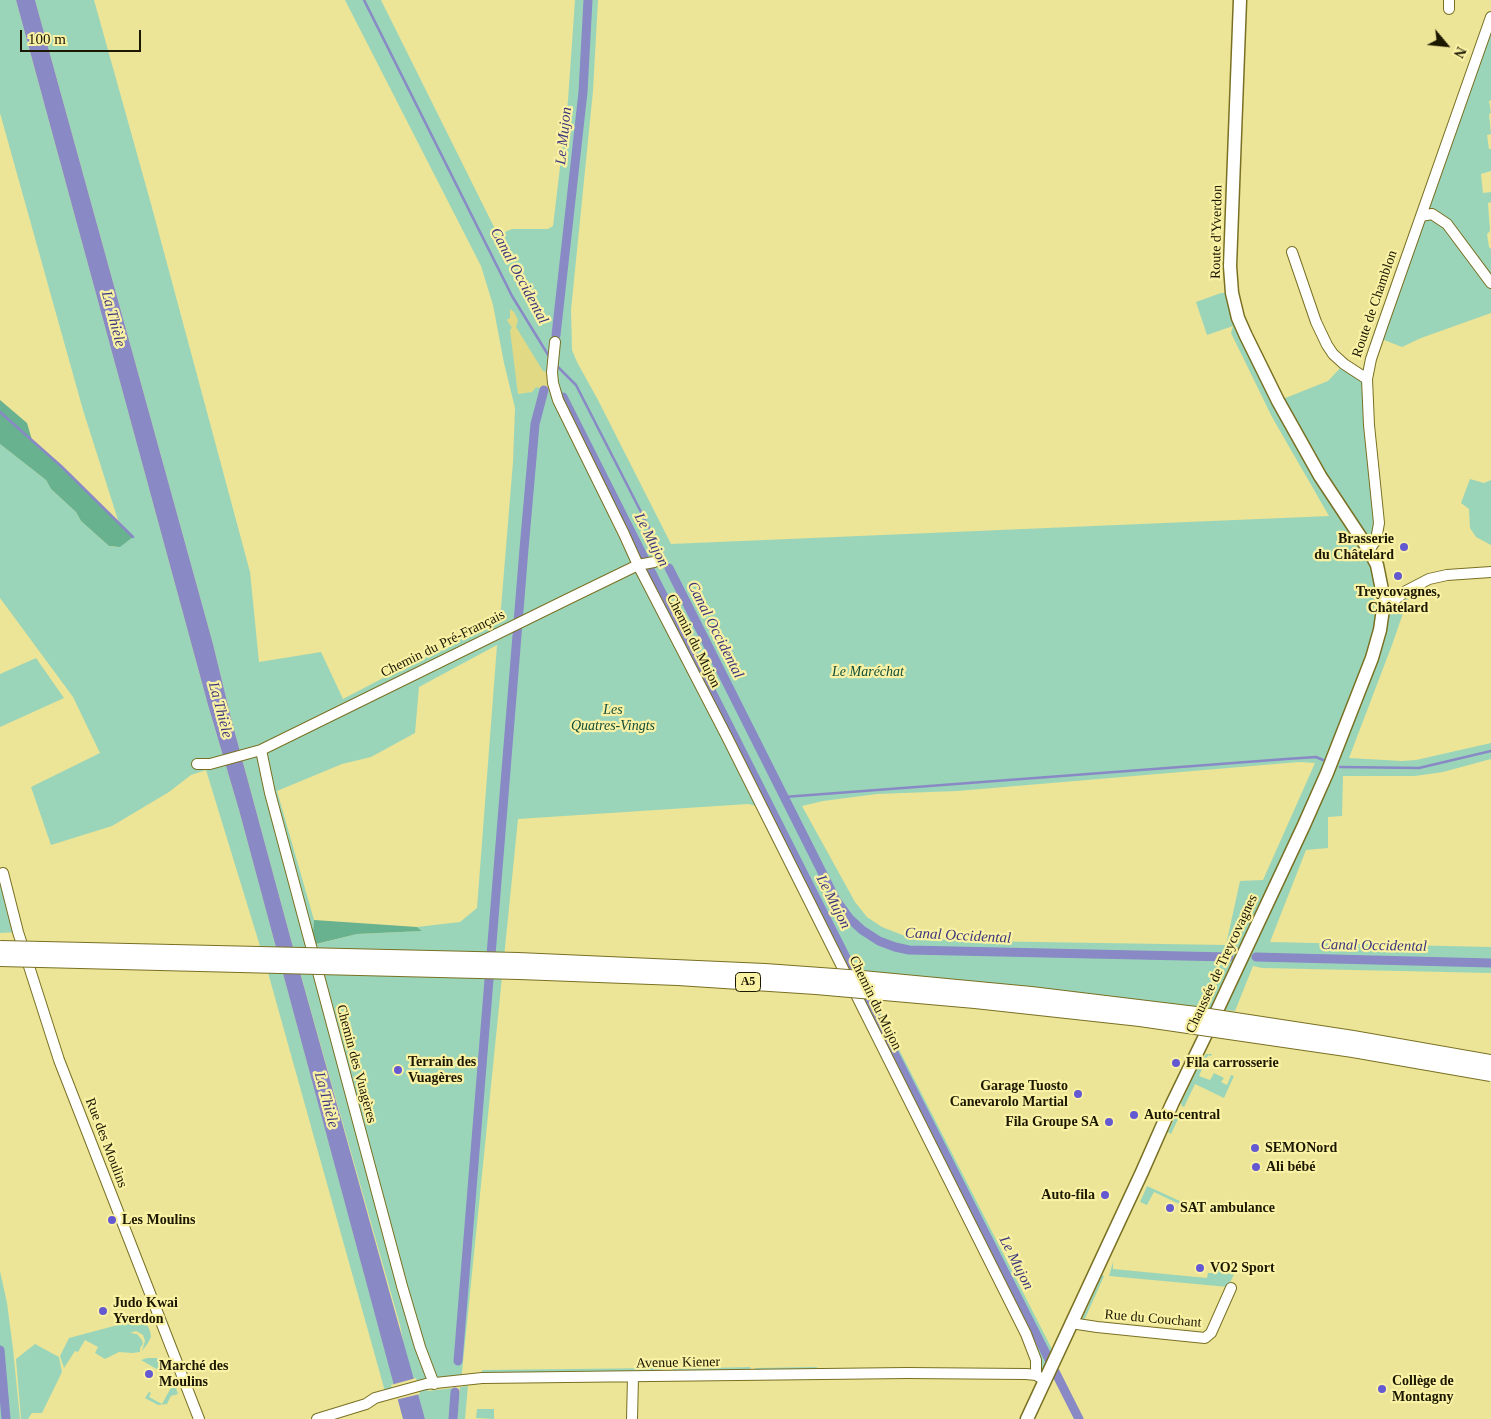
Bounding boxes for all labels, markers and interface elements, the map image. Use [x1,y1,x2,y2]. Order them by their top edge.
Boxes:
scale bar [22,20,144,52]
north arrow [1421,20,1471,70]
text: 100 m [28,31,66,47]
text: N [1451,44,1469,60]
water label: Le Mujon [552,106,576,166]
street label: Route d'Yverdon [1208,185,1226,279]
water label: Canal Occidental [486,225,552,327]
street label: Route de Chamblon [1349,248,1401,360]
water label: La Thièle [97,289,129,349]
water label: Le Mujon [630,510,672,570]
place label: Brasserie du Châtelard [1314,531,1394,564]
marker: Brasserie du Châtelard [1398,541,1410,553]
marker: Treycovagnes, Châtelard [1392,570,1404,582]
water label: Canal Occidental [683,579,747,681]
place label: Treycovagnes, Châtelard [1356,584,1440,616]
street label: Chemin du Mujon [662,591,724,691]
street label: Chemin du Pré-Français [378,607,508,681]
park label: Le Maréchat [832,664,904,680]
water label: La Thièle [204,680,236,740]
park label: Les Quatres-Vingts [571,702,655,734]
water label: Le Mujon [812,872,854,932]
street label: Chaussée de Treycovagnes [1182,892,1262,1036]
water label: Canal Occidental [904,924,1012,948]
water label: Canal Occidental [1321,936,1427,956]
street label: Chemin du Mujon [845,953,905,1053]
road number: A5 [736,972,760,992]
street label: Chemin des Vuagères [332,1003,380,1125]
place label: Terrain des Vuagères [408,1054,476,1086]
place label: Fila carrosserie [1186,1055,1279,1071]
marker: Fila carrosserie [1170,1057,1182,1069]
marker: Terrain des Vuagères [392,1064,404,1076]
water label: La Thièle [310,1070,342,1130]
place label: Garage Tuosto Canevarolo Martial [950,1078,1068,1110]
marker: Garage Tuosto Canevarolo Martial [1072,1088,1084,1100]
street label: Rue des Moulins [81,1096,131,1190]
place label: Auto-central [1144,1107,1220,1123]
marker: Auto-central [1128,1109,1140,1121]
place label: Fila Groupe SA [1005,1114,1099,1130]
marker: Fila Groupe SA [1103,1116,1115,1128]
place label: SEMONord [1265,1140,1337,1156]
marker: SEMONord [1249,1142,1261,1154]
place label: Ali bébé [1266,1159,1315,1175]
marker: Ali bébé [1250,1161,1262,1173]
place label: Auto-fila [1041,1187,1095,1203]
marker: Auto-fila [1099,1189,1111,1201]
place label: SAT ambulance [1180,1200,1275,1216]
marker: SAT ambulance [1164,1202,1176,1214]
place label: Les Moulins [122,1212,196,1228]
marker: Les Moulins [106,1214,118,1226]
water label: Le Mujon [995,1233,1037,1293]
place label: VO2 Sport [1210,1260,1275,1276]
marker: VO2 Sport [1194,1262,1206,1274]
place label: Judo Kwai Yverdon [113,1295,178,1328]
marker: Judo Kwai Yverdon [97,1305,109,1317]
street label: Rue du Couchant [1104,1306,1202,1332]
street label: Avenue Kiener [636,1354,720,1372]
place label: Marché des Moulins [159,1358,228,1390]
marker: Marché des Moulins [143,1368,155,1380]
place label: Collège de Montagny [1392,1373,1454,1405]
marker: Collège de Montagny [1376,1383,1388,1395]

